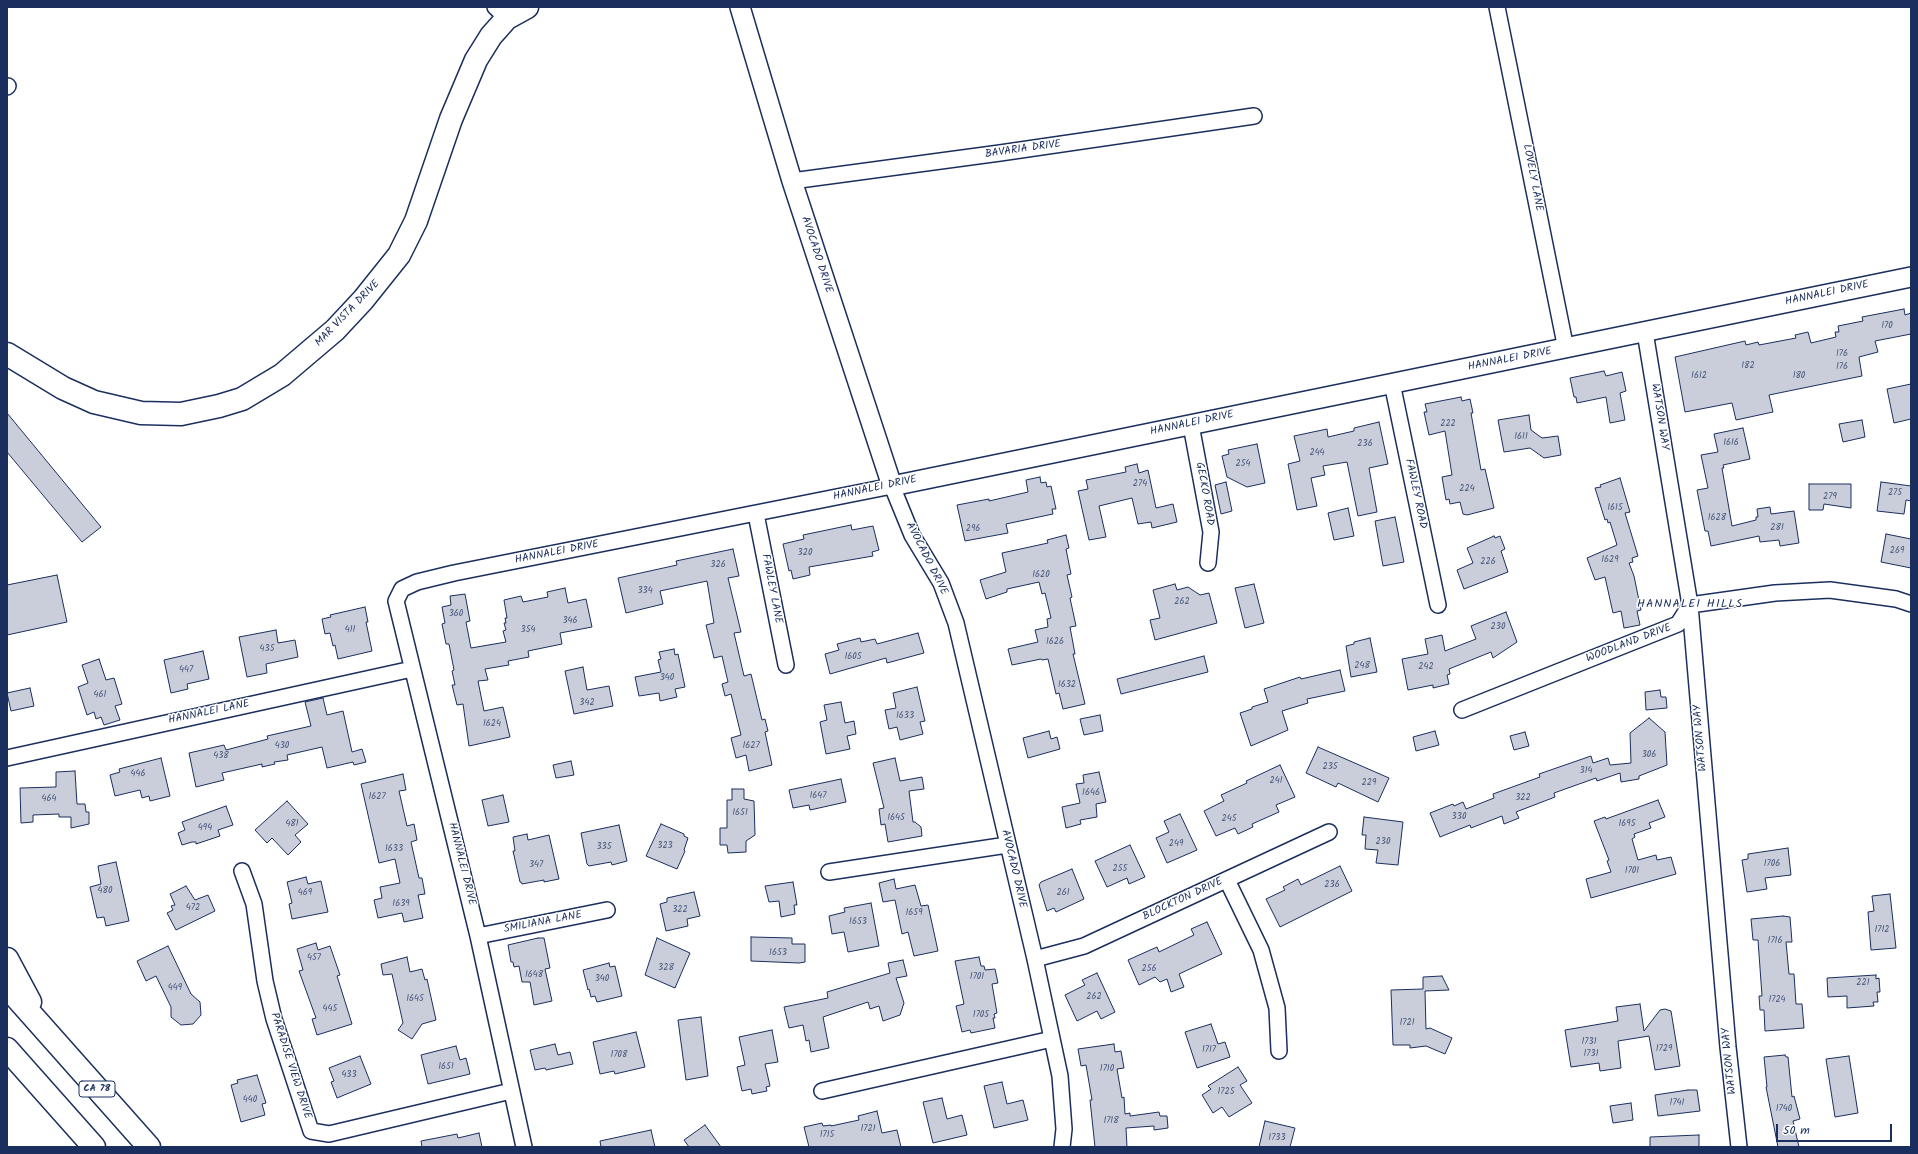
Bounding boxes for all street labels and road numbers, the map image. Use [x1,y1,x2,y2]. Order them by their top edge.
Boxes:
street label: BAVARIA DRIVE [984,138,1062,162]
street label: LOVELY LANE [1519,143,1545,213]
street label: AVOCADO DRIVE [797,215,835,295]
street label: MAR VISTA DRIVE [313,278,383,350]
street label: HANNALEI DRIVE [1784,279,1870,309]
street label: HANNALEI DRIVE [1467,345,1553,375]
street label: WATSON WAY [1647,383,1671,451]
street label: HANNALEI DRIVE [1149,409,1235,439]
street label: FAWLEY ROAD [1401,458,1429,530]
street label: GECKO ROAD [1192,461,1216,527]
street label: HANNALEI DRIVE [832,474,918,504]
street label: AVOCADO DRIVE [902,520,950,598]
street label: HANNALEI DRIVE [514,538,600,568]
street label: FAWLEY LANE [758,553,784,625]
street label: WOODLAND DRIVE [1585,622,1673,666]
street label: HANNALEI LANE [167,698,251,728]
street label: WATSON WAY [1691,704,1711,772]
street label: HANNALEI DRIVE [444,821,478,907]
street label: AVOCADO DRIVE [998,829,1028,909]
street label: BLOCKTON DRIVE [1141,876,1225,924]
street label: SMILIANA LANE [503,909,583,937]
street label: PARADISE VIEW DRIVE [267,1011,313,1121]
street label: WATSON WAY [1720,1027,1740,1095]
road number: CA 78 [79,1081,115,1097]

